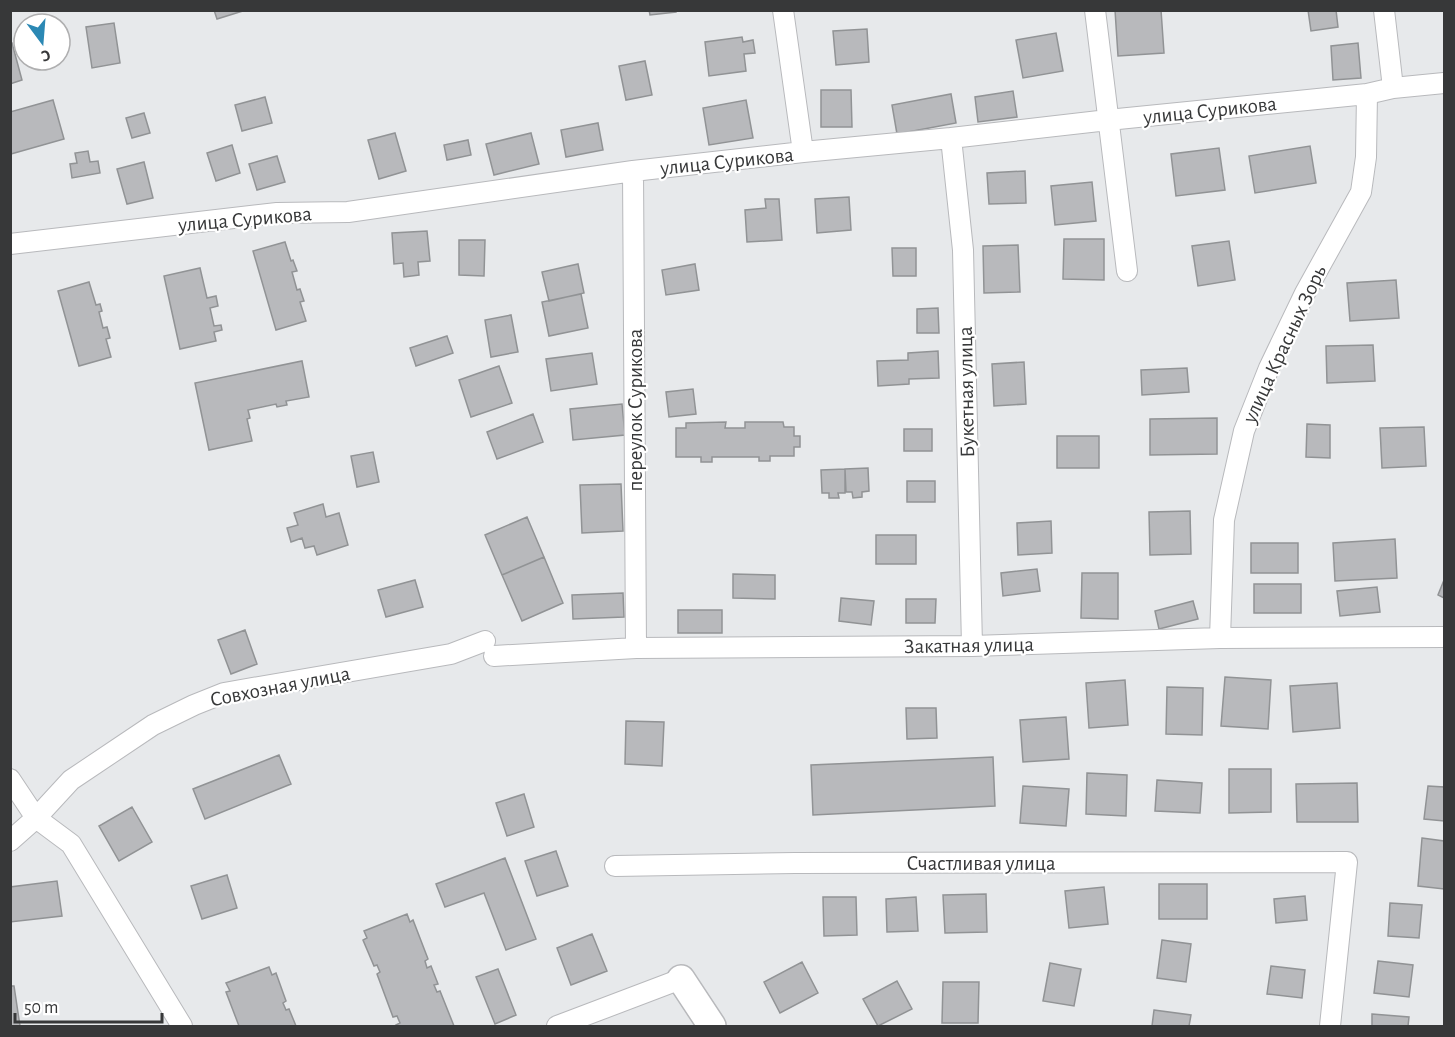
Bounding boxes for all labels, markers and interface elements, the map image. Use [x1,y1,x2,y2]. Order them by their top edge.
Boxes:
north arrow [12,12,72,72]
text: С [39,47,52,64]
street label: улица Сурикова [1141,93,1278,128]
street label: улица Сурикова [658,144,795,179]
street label: улица Сурикова [176,203,313,236]
street label: улица Красных Зорь [1238,262,1330,427]
street label: Букетная улица [955,326,978,458]
street label: переулок Сурикова [625,328,646,491]
street label: Закатная улица [904,634,1035,657]
street label: Совхозная улица [208,663,352,710]
street label: Счастливая улица [906,853,1056,874]
scale bar [15,986,162,1024]
text: 50 m [24,999,58,1017]

